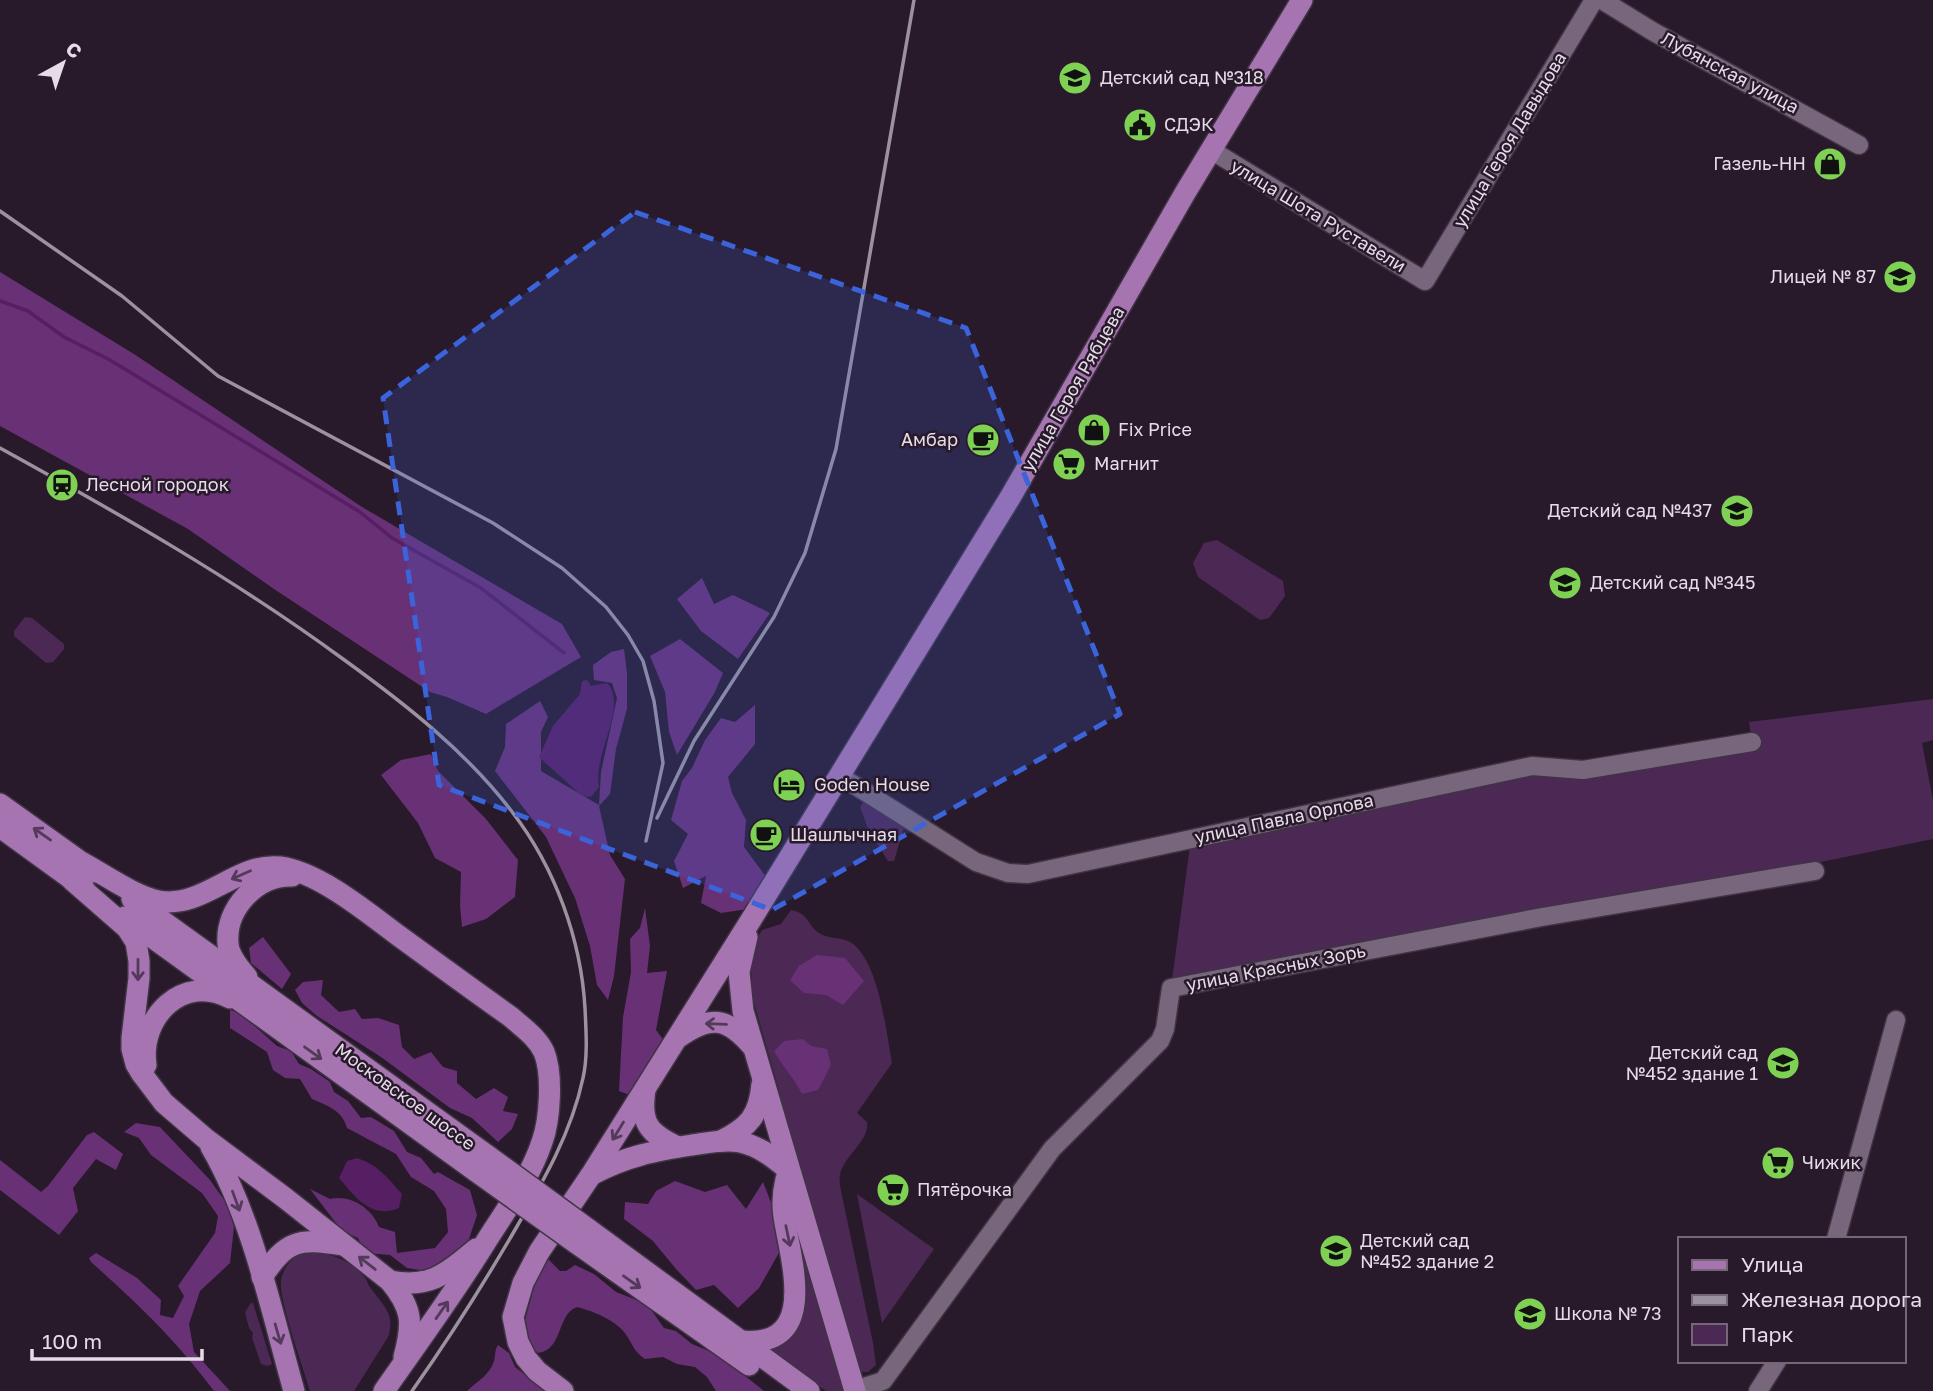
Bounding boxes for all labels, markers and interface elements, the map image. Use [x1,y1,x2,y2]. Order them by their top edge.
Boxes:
street label: Лубянская улица [1658,27,1803,118]
north arrow [28,28,98,98]
text: С [62,36,87,63]
street label: улица Героя Давыдова [1448,48,1570,231]
school or university icon: Детский сад №318 [1056,59,1094,97]
place label: Детский сад №318 [1100,66,1264,88]
public building icon: СДЭК [1121,106,1159,144]
place label: СДЭК [1164,113,1214,135]
shop icon: Газель-НН [1811,145,1849,183]
place label: Газель-НН [1713,152,1806,174]
street label: улица Шота Руставели [1227,154,1410,276]
school or university icon: Лицей № 87 [1881,258,1919,296]
place label: Лицей № 87 [1770,265,1876,287]
street label: улица Героя Рябцева [1016,302,1128,475]
shop icon: Fix Price [1075,411,1113,449]
place label: Fix Price [1118,418,1192,440]
cafe icon: Амбар [964,421,1002,459]
place label: Амбар [901,428,958,450]
supermarket icon: Магнит [1050,445,1088,483]
place label: Магнит [1094,452,1159,474]
station icon: Лесной городок [43,466,81,504]
place label: Лесной городок [86,473,229,495]
school or university icon: Детский сад №437 [1718,492,1756,530]
place label: Детский сад №437 [1547,499,1712,521]
school or university icon: Детский сад №345 [1546,564,1584,602]
place label: Детский сад №345 [1590,571,1756,593]
hotel icon: Goden House [770,766,808,804]
place label: Goden House [814,773,930,795]
street label: улица Павла Орлова [1192,788,1375,848]
cafe icon: Шашлычная [747,816,785,854]
place label: Шашлычная [790,823,897,845]
one-way arrow [33,827,52,841]
one-way arrow [230,869,252,882]
street label: улица Красных Зорь [1184,939,1367,995]
one-way arrow [131,958,145,981]
one-way arrow [705,1017,728,1030]
street label: Московское шоссе [331,1038,480,1154]
place label: Детский сад №452 здание 1 [1626,1041,1758,1084]
school or university icon: Детский сад №452 здание 1 [1764,1044,1802,1082]
one-way arrow [303,1046,322,1060]
one-way arrow [611,1121,625,1141]
supermarket icon: Чижик [1759,1144,1797,1182]
place label: Чижик [1802,1151,1861,1173]
supermarket icon: Пятёрочка [874,1171,912,1209]
place label: Пятёрочка [917,1178,1012,1200]
one-way arrow [231,1189,243,1211]
one-way arrow [781,1224,795,1247]
place label: Детский сад №452 здание 2 [1360,1229,1494,1272]
school or university icon: Детский сад №452 здание 2 [1317,1232,1355,1270]
legend [1678,1237,1905,1363]
text: Улица [1741,1251,1804,1277]
one-way arrow [359,1256,377,1271]
one-way arrow [622,1275,641,1290]
text: Железная дорога [1741,1286,1922,1312]
school or university icon: Школа № 73 [1511,1295,1549,1333]
one-way arrow [435,1301,449,1320]
place label: Школа № 73 [1554,1302,1662,1324]
scale bar [32,1318,201,1362]
text: Парк [1741,1321,1794,1347]
one-way arrow [272,1322,285,1345]
text: 100 m [42,1328,102,1354]

